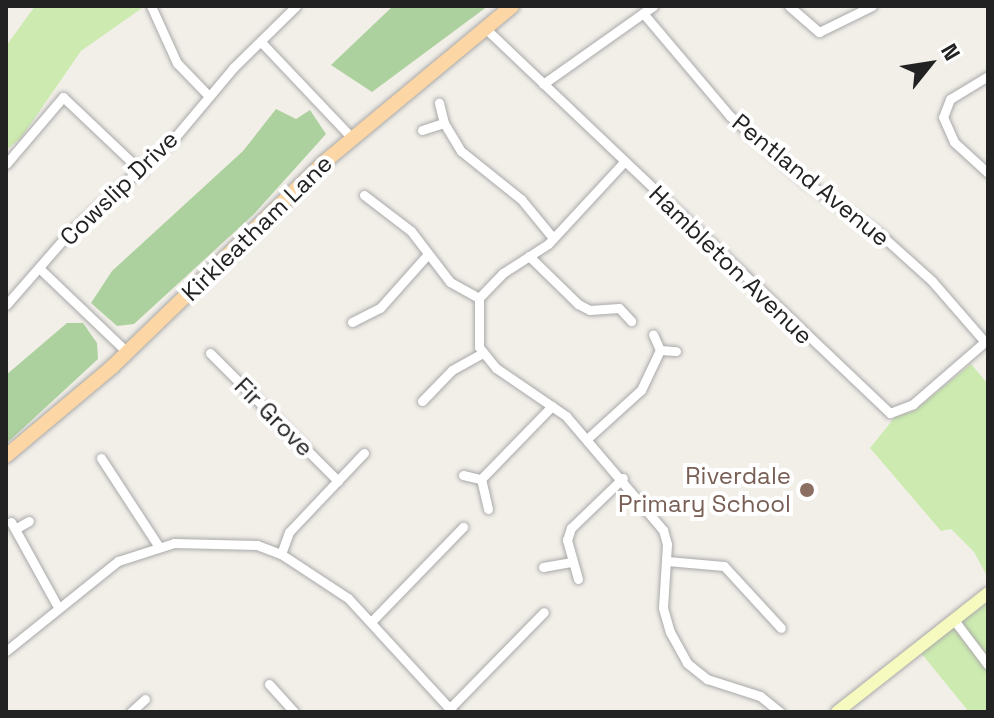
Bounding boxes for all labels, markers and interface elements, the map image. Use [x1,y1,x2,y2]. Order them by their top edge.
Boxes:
north arrow [890,24,970,104]
text: N [935,39,967,65]
street label: Pentland Avenue [726,108,896,252]
street label: Cowslip Drive [54,125,184,251]
street label: Kirkleatham Lane [176,149,338,307]
street label: Hambleton Avenue [643,179,819,351]
street label: Fir Grove [229,372,319,462]
place label: Riverdale Primary School [618,462,791,518]
marker: Riverdale Primary School [798,481,816,499]

